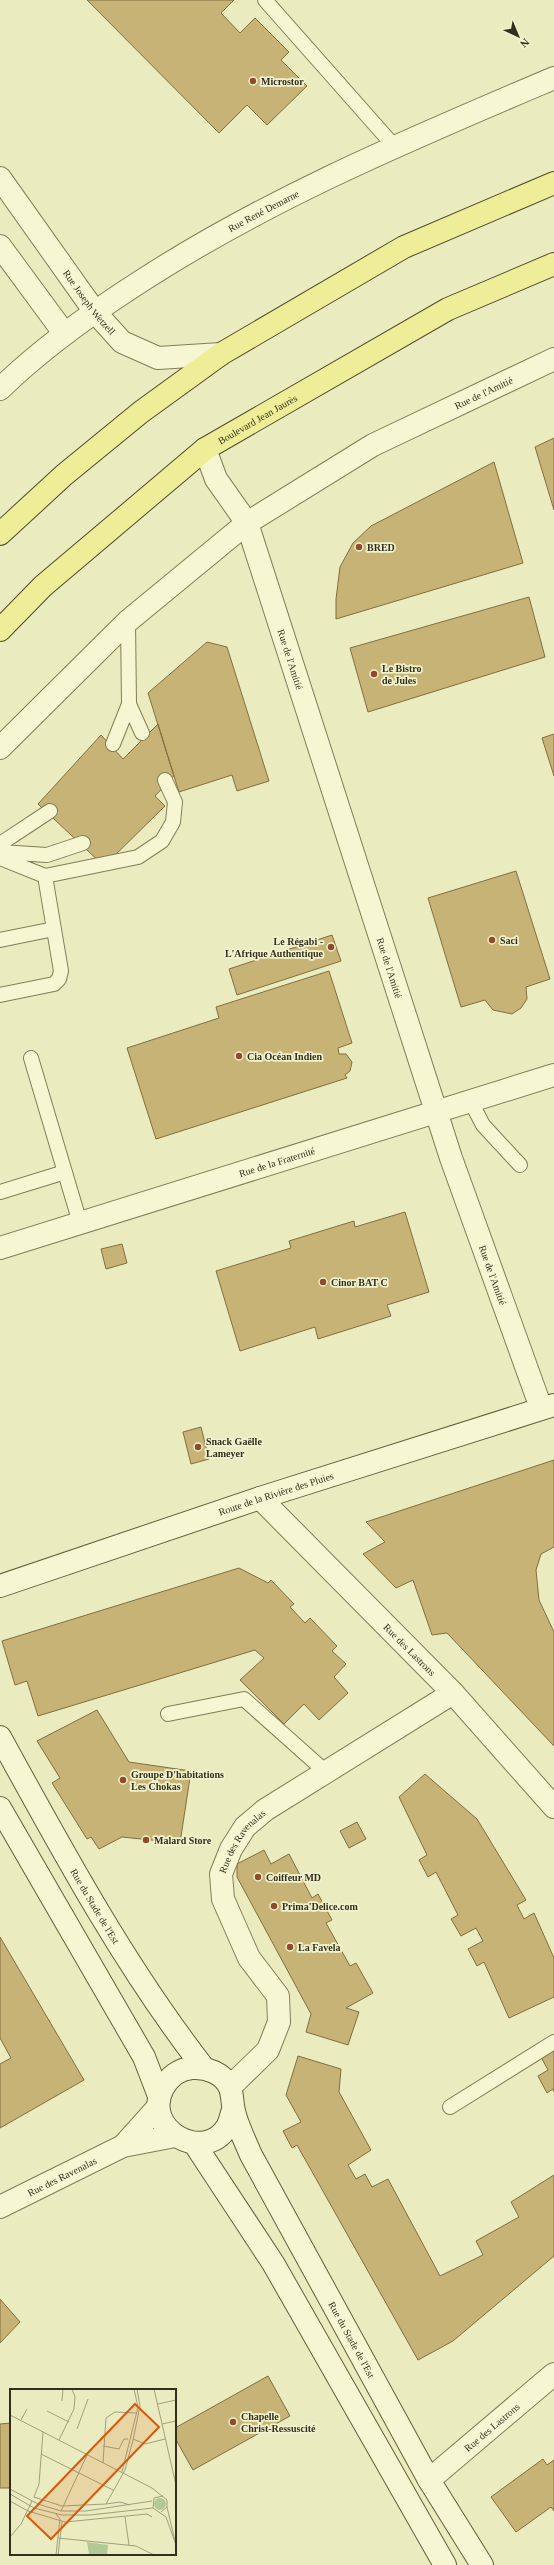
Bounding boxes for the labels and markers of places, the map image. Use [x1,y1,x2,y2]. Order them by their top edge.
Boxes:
marker: Microstor [248,76,258,86]
place label: Microstor [261,76,304,87]
marker: BRED [354,542,364,552]
place label: BRED [367,542,395,553]
place label: Le Bistro de Jules [382,663,422,686]
marker: Le Bistro de Jules [369,669,379,679]
marker: Saci [487,935,497,945]
place label: Saci [500,935,518,946]
place label: Le Régabi - L'Afrique Authentique [225,936,324,959]
marker: Le Régabi - L'Afrique Authentique [326,942,336,952]
marker: Cia Océan Indien [234,1051,244,1061]
place label: Cia Océan Indien [247,1051,322,1062]
marker: Cinor BAT C [318,1277,328,1287]
place label: Cinor BAT C [331,1277,388,1288]
place label: Snack Gaëlle Lameyer [206,1436,262,1459]
marker: Snack Gaëlle Lameyer [193,1442,203,1452]
place label: Groupe D'habitations Les Chokas [131,1769,224,1792]
marker: Groupe D'habitations Les Chokas [118,1775,128,1785]
marker: Malard Store [141,1835,151,1845]
place label: Malard Store [154,1835,212,1846]
marker: Coiffeur MD [253,1872,263,1882]
place label: Coiffeur MD [266,1872,321,1883]
marker: Prima'Delice.com [269,1901,279,1911]
place label: Prima'Delice.com [282,1901,358,1912]
marker: La Favela [285,1942,295,1952]
place label: La Favela [298,1942,341,1953]
place label: Chapelle Christ-Ressuscité [241,2411,316,2434]
marker: Chapelle Christ-Ressuscité [228,2417,238,2427]

